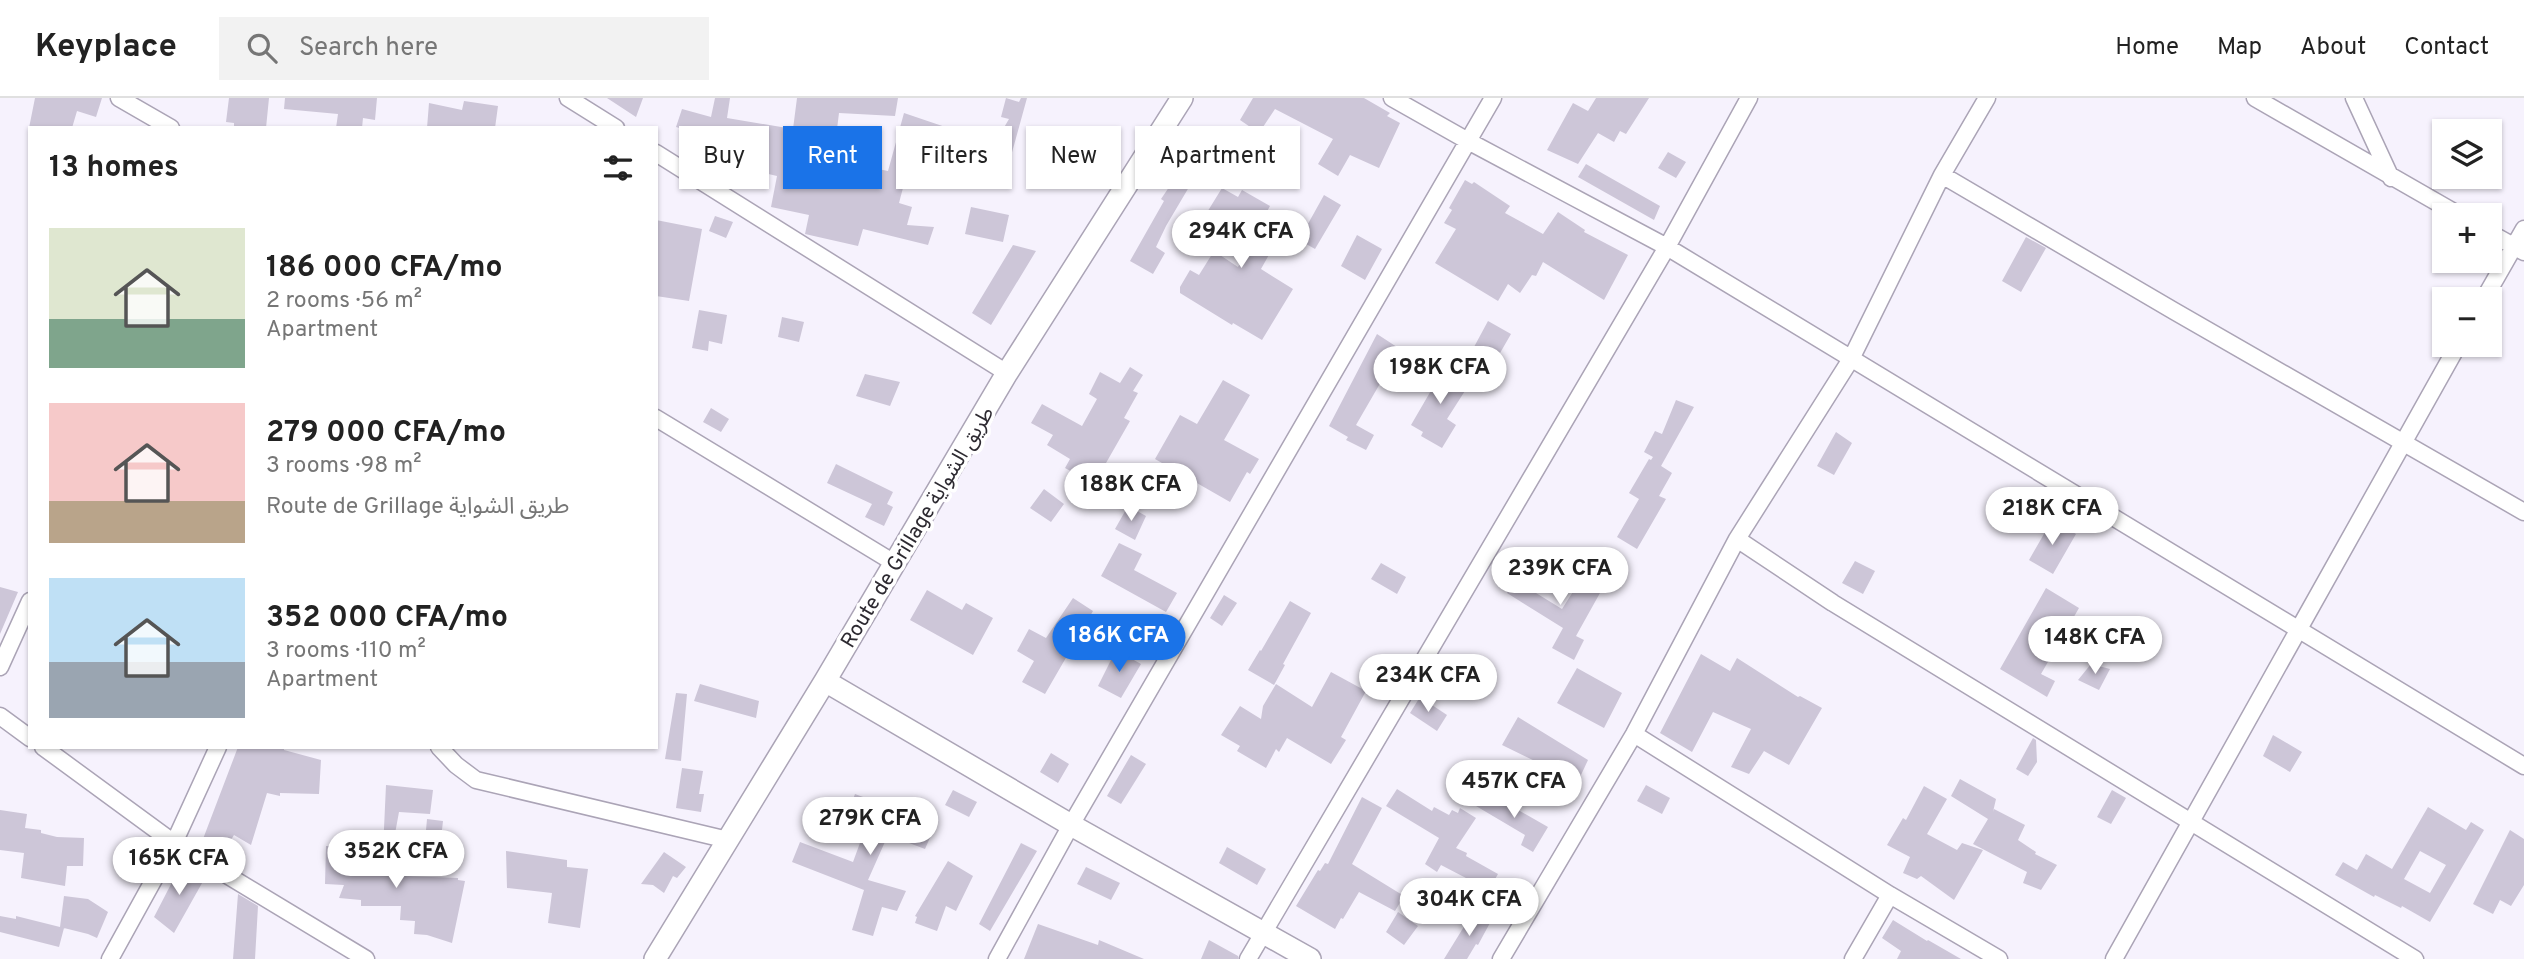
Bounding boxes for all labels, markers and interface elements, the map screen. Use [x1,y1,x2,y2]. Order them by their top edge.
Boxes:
search box [219,17,709,80]
text: Keyplace [35,27,177,69]
icon: search [243,29,281,67]
text: Search here [299,32,438,65]
text: Home [2115,33,2179,63]
text: Map [2217,33,2262,63]
text: About [2300,33,2366,63]
text: Contact [2404,33,2489,63]
map controls [2432,119,2502,357]
button: layers [2432,119,2502,189]
chip: Buy [679,126,769,189]
chip: Rent [783,126,882,189]
chip: Filters [896,126,1012,189]
chip: New [1026,126,1121,189]
chip: Apartment [1135,126,1300,189]
icon: filters [599,149,637,187]
text: 13 homes [49,150,179,187]
button: + [2432,203,2502,273]
pin: 294K CFA [1169,211,1313,270]
text: 294K CFA [1188,218,1294,247]
text: 186 000 CFA/mo [266,250,503,287]
icon: home [105,256,189,340]
text: 2 rooms · 56 m² [266,287,422,316]
button: − [2432,287,2502,357]
text: Apartment [266,316,378,345]
pin: 198K CFA [1368,346,1512,406]
text: 198K CFA [1390,354,1490,383]
street label: Route de Grillage طريق الشواية [835,402,1001,653]
text: 279 000 CFA/mo [266,415,506,452]
icon: home [105,431,189,515]
text: 3 rooms · 98 m² [266,452,422,481]
pin: 188K CFA [1059,464,1203,523]
text: 188K CFA [1080,471,1182,500]
pin: 218K CFA [1980,488,2124,547]
text: Route de Grillage طريق الشواية [266,493,569,522]
text: 218K CFA [2002,495,2102,524]
pin: 239K CFA [1488,547,1632,607]
text: 239K CFA [1507,555,1613,584]
text: 352 000 CFA/mo [266,600,508,637]
icon: home [105,606,189,690]
pin: 186K CFA [1047,614,1191,674]
pin: 148K CFA [2023,616,2167,676]
text: 186K CFA [1068,622,1170,651]
text: 148K CFA [2044,624,2146,653]
text: 3 rooms · 110 m² [266,637,426,666]
pin: 234K CFA [1356,654,1500,714]
text: 234K CFA [1375,662,1481,691]
text: Apartment [266,666,378,695]
pin: 457K CFA [1442,760,1586,820]
text: 457K CFA [1462,768,1566,797]
pin: 279K CFA [798,798,942,857]
text: 279K CFA [818,805,922,834]
pin: 352K CFA [324,830,468,890]
pin: 165K CFA [107,838,251,897]
text: 352K CFA [343,838,449,867]
text: 165K CFA [129,845,229,874]
pin: 304K CFA [1397,878,1541,938]
text: 304K CFA [1416,886,1522,915]

